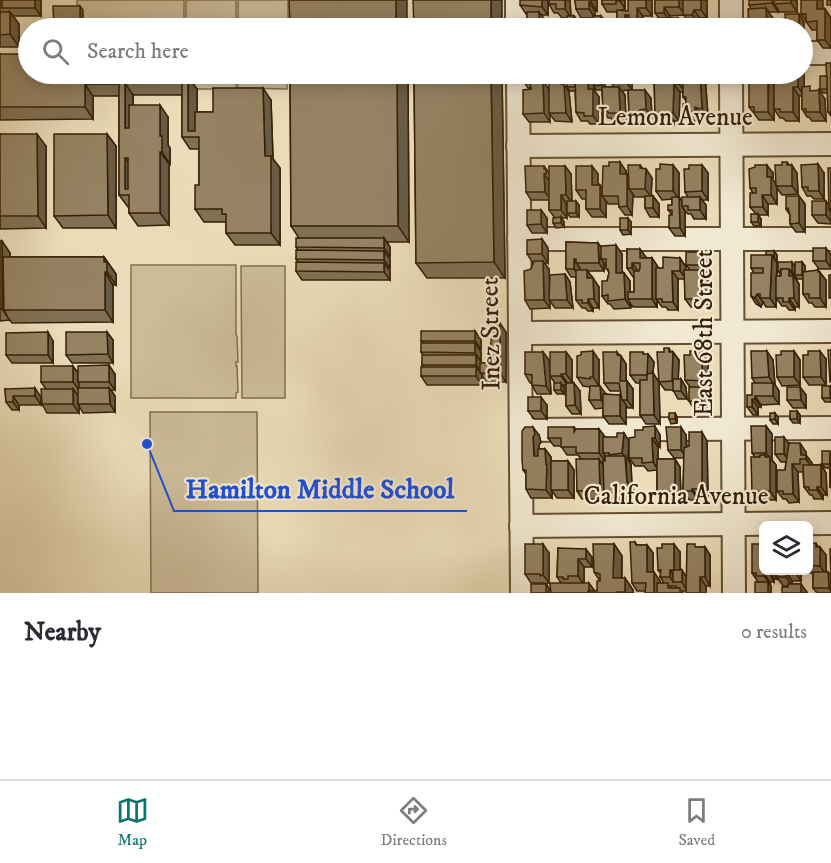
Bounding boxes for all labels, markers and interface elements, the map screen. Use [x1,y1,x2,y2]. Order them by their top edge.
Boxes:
search box [18,18,813,84]
icon: search [39,35,72,68]
text: Search here [87,38,189,65]
street label: Lemon Avenue [597,101,753,134]
street label: East 68th Street [688,249,721,417]
street label: Inez Street [474,277,508,391]
callout: Hamilton Middle School [174,466,467,511]
text: Hamilton Middle School [186,473,455,507]
street label: California Avenue [583,480,769,513]
map controls [759,521,813,575]
button: layers [759,521,813,575]
text: Nearby [24,616,101,649]
text: 0 results [741,620,807,645]
tab: Map [116,794,149,850]
tab: Directions [380,794,447,850]
tab: Saved [678,794,715,850]

